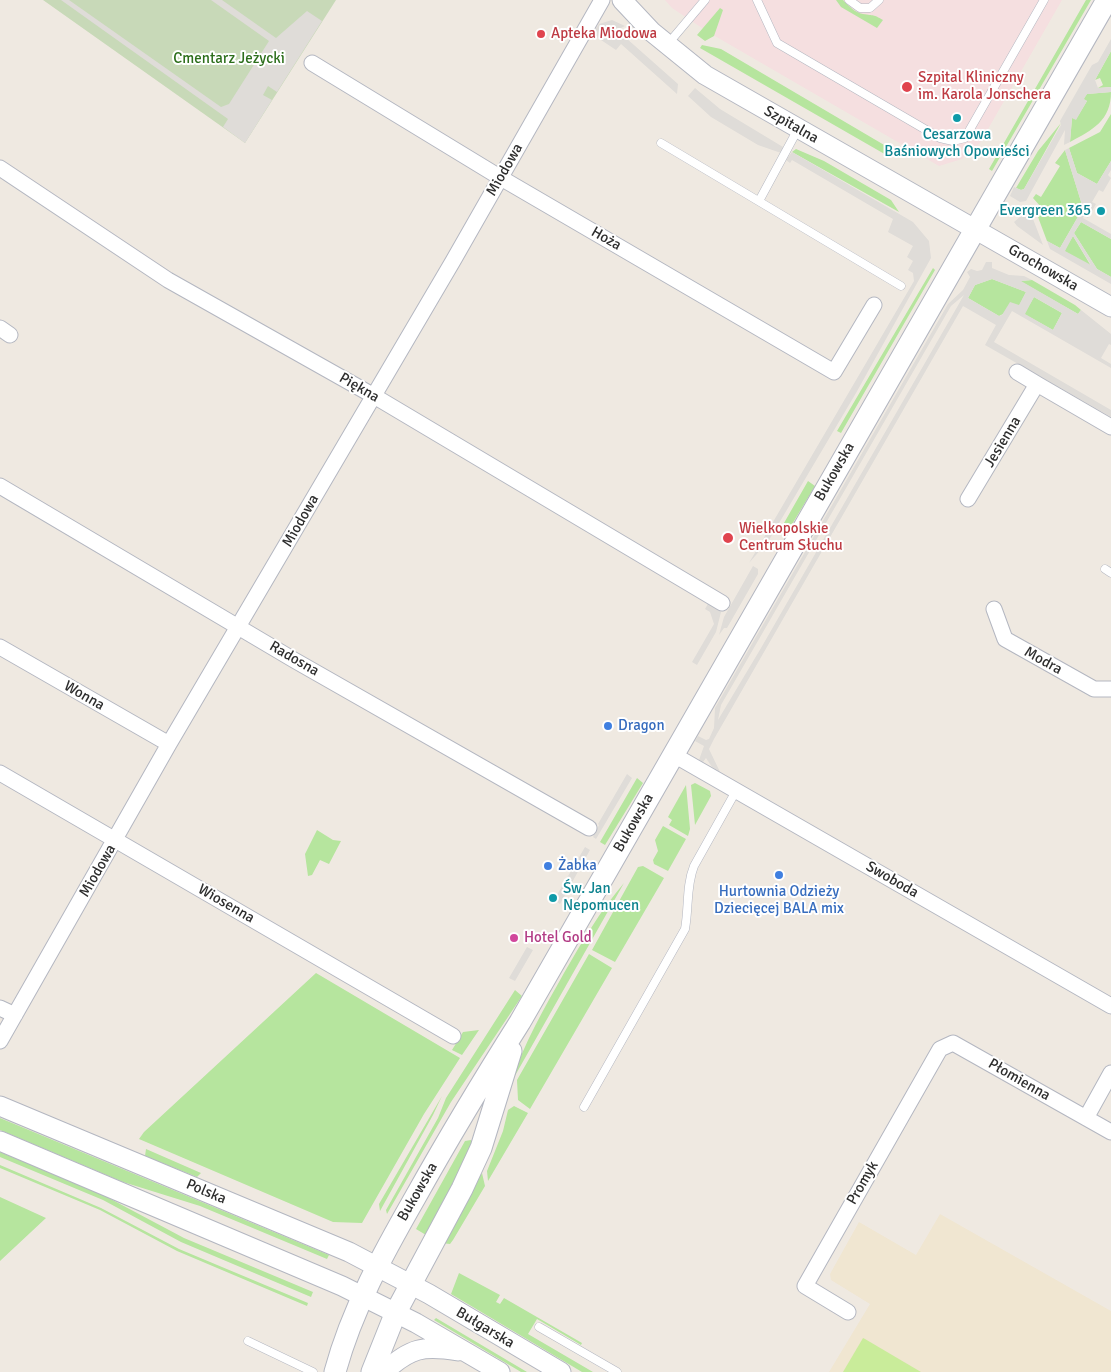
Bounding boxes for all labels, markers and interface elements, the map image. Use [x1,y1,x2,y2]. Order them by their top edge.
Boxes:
place label: Apteka Miodowa [551,25,657,43]
marker: Apteka Miodowa [535,28,547,40]
park label: Cmentarz Jeżycki [173,50,285,68]
place label: Szpital Kliniczny im. Karola Jonschera [918,69,1051,104]
marker: Szpital Kliniczny im. Karola Jonschera [900,80,914,94]
street label: Szpitalna [761,102,821,148]
marker: Cesarzowa Baśniowych Opowieści [951,112,963,124]
place label: Cesarzowa Baśniowych Opowieści [884,126,1030,161]
street label: Miodowa [483,140,527,200]
place label: Evergreen 365 [999,202,1091,220]
marker: Evergreen 365 [1095,205,1107,217]
street label: Hoża [588,223,624,255]
street label: Grochowska [1005,241,1081,295]
street label: Piękna [336,369,382,407]
street label: Jesienna [981,413,1025,471]
street label: Bukowska [811,439,859,505]
street label: Miodowa [279,491,323,551]
place label: Wielkopolskie Centrum Słuchu [739,520,843,555]
marker: Wielkopolskie Centrum Słuchu [721,531,735,545]
street label: Radosna [266,638,322,680]
street label: Modra [1021,643,1065,679]
street label: Wonna [60,677,108,715]
place label: Dragon [618,717,665,735]
marker: Dragon [602,720,614,732]
street label: Bukowska [610,790,658,856]
street label: Miodowa [76,841,120,901]
place label: Żabka [558,857,597,875]
street label: Swoboda [862,858,922,902]
marker: Żabka [542,860,554,872]
marker: Hurtownia Odzieży Dziecięcej BALA mix [773,869,785,881]
place label: Św. Jan Nepomucen [563,880,639,915]
street label: Wiosenna [194,881,258,927]
place label: Hurtownia Odzieży Dziecięcej BALA mix [714,883,844,918]
marker: Św. Jan Nepomucen [547,892,559,904]
place label: Hotel Gold [524,929,592,947]
marker: Hotel Gold [508,932,520,944]
street label: Płomienna [985,1055,1053,1105]
street label: Promyk [843,1158,883,1208]
street label: Bukowska [394,1159,442,1225]
street label: Polska [183,1176,229,1208]
street label: Bułgarska [452,1304,518,1352]

